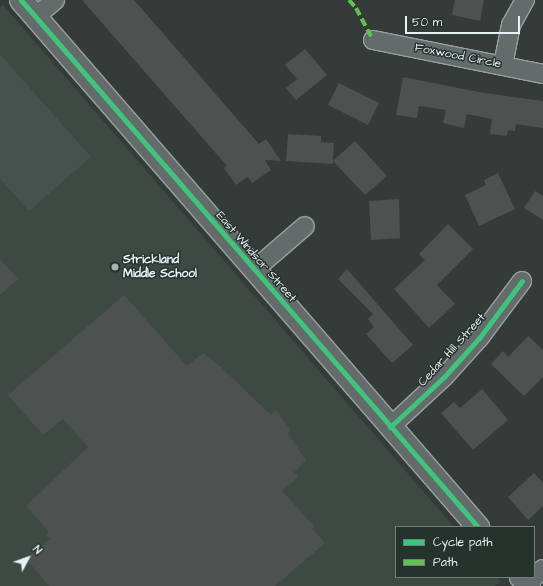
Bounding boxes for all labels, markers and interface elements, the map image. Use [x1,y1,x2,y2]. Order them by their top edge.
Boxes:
scale bar [407,8,522,34]
text: 50 m [412,14,442,31]
street label: Foxwood Circle [414,41,502,71]
street label: East Windsor Street [213,209,299,305]
place label: Strickland Middle School [123,253,197,281]
marker: Strickland Middle School [110,262,120,272]
street label: Cedar Hill Street [415,310,489,390]
legend [395,526,535,578]
text: Cycle path [433,534,492,551]
north arrow [8,538,48,578]
text: N [30,542,45,557]
text: Path [433,554,458,571]

